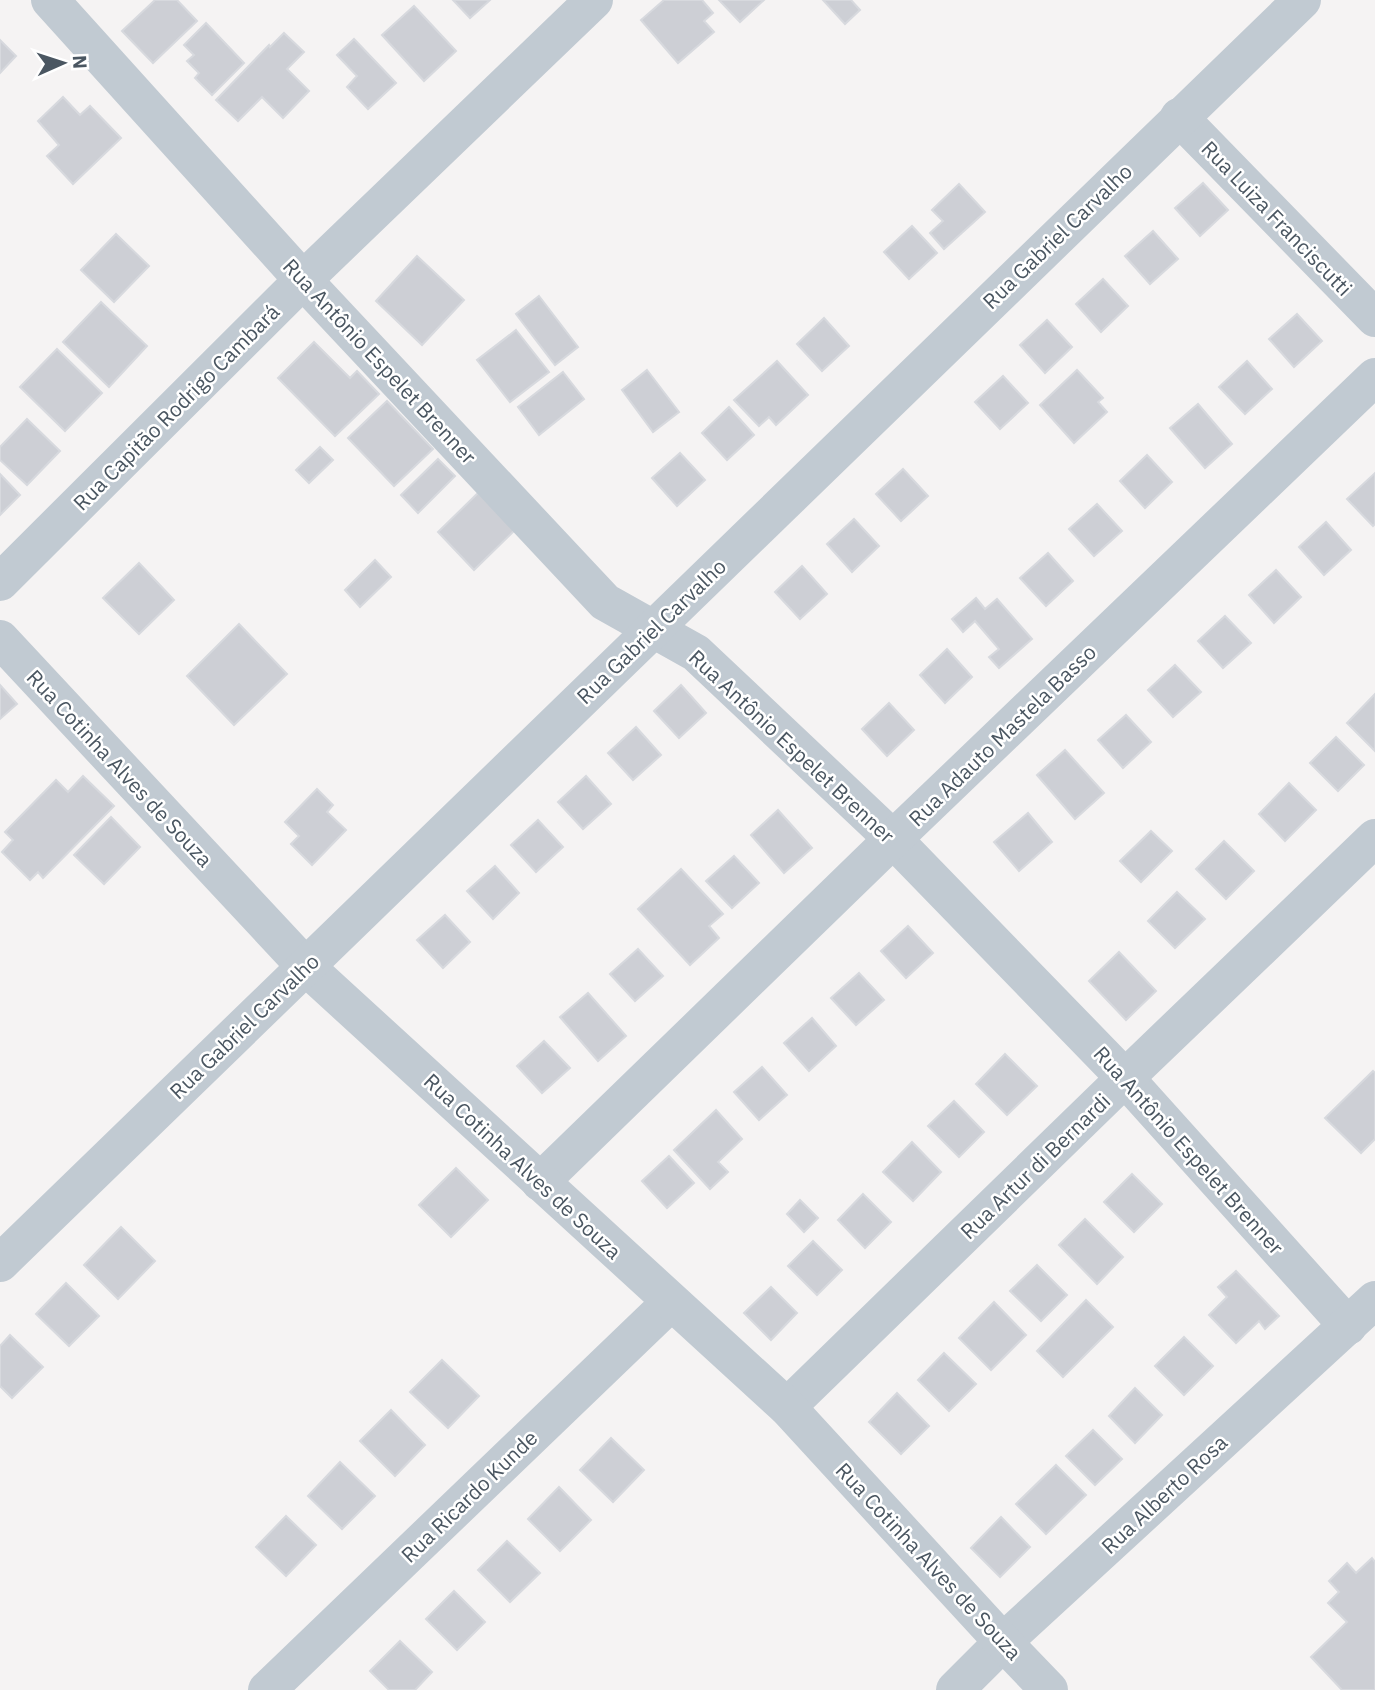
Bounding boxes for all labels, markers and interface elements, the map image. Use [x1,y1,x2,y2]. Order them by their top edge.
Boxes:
north arrow [28,28,98,98]
text: N [68,55,92,70]
street label: Rua Luiza Franciscutti [1196,134,1358,302]
street label: Rua Gabriel Carvalho [976,157,1138,315]
street label: Rua Antônio Espelet Brenner [277,252,483,470]
street label: Rua Capitão Rodrigo Cambará [67,298,285,516]
street label: Rua Gabriel Carvalho [570,552,732,710]
street label: Rua Adauto Mastela Basso [902,638,1102,832]
street label: Rua Antônio Espelet Brenner [683,643,901,849]
street label: Rua Cotinha Alves de Souza [21,663,219,873]
street label: Rua Gabriel Carvalho [163,947,325,1105]
street label: Rua Antônio Espelet Brenner [1088,1040,1290,1260]
street label: Rua Cotinha Alves de Souza [418,1067,628,1265]
street label: Rua Artur di Bernardi [954,1087,1116,1245]
street label: Rua Ricardo Kunde [395,1424,543,1568]
street label: Rua Alberto Rosa [1095,1428,1233,1560]
street label: Rua Cotinha Alves de Souza [830,1456,1028,1666]

